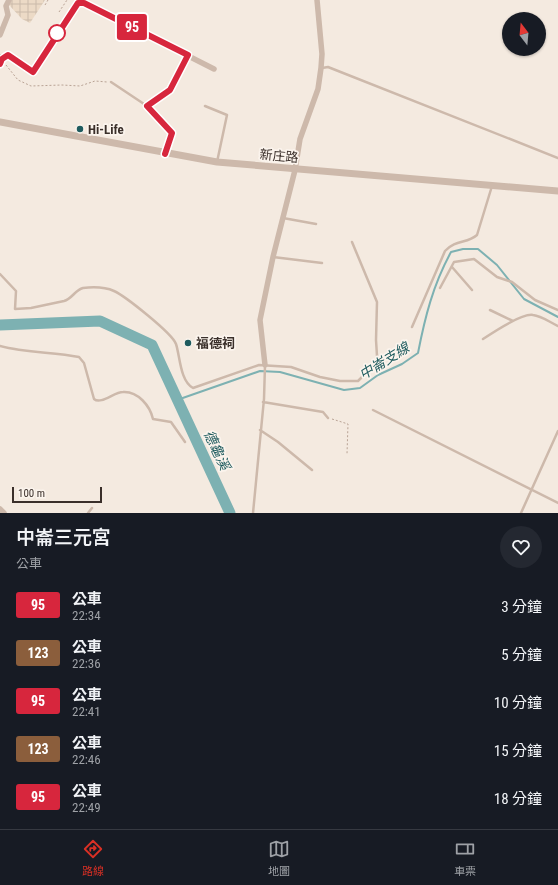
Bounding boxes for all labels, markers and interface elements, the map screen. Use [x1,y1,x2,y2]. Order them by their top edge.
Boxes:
north arrow [502,12,546,56]
map controls [502,12,546,56]
line badge: 95 [114,14,150,40]
text: 95 [125,19,139,35]
unlabelled marker [48,24,66,42]
place label: Hi-Life [88,122,124,137]
marker: Hi-Life [75,124,85,134]
street label: 新庄路 [259,147,299,165]
place label: 福德祠 [196,336,235,351]
marker: 福德祠 [183,338,193,348]
water label: 中崙支線 [356,338,414,383]
water label: 德龜溪 [201,428,234,474]
scale bar [12,485,102,504]
text: 100 m [18,487,45,500]
text: 中崙三元宮 [16,526,111,549]
button: heart [500,526,542,568]
text: 公車 [16,556,42,571]
text: 公車 [72,590,102,608]
text: 95 [31,597,45,613]
text: 3 分鐘 [501,598,542,616]
text: 22:34 [72,608,101,623]
text: 公車 [72,638,102,656]
text: 123 [27,645,49,661]
text: 5 分鐘 [501,646,542,664]
text: 22:36 [72,656,101,671]
text: 公車 [72,686,102,704]
text: 95 [31,693,45,709]
text: 10 分鐘 [494,694,542,712]
text: 22:41 [72,704,101,719]
text: 公車 [72,734,102,752]
text: 123 [27,741,49,757]
text: 15 分鐘 [494,742,542,760]
text: 22:46 [72,752,101,767]
text: 公車 [72,782,102,800]
text: 95 [31,789,45,805]
text: 18 分鐘 [494,790,542,808]
text: 22:49 [72,800,101,815]
tab: 路線 [82,838,104,878]
tab: 地圖 [268,838,290,878]
tab: 車票 [454,838,476,878]

